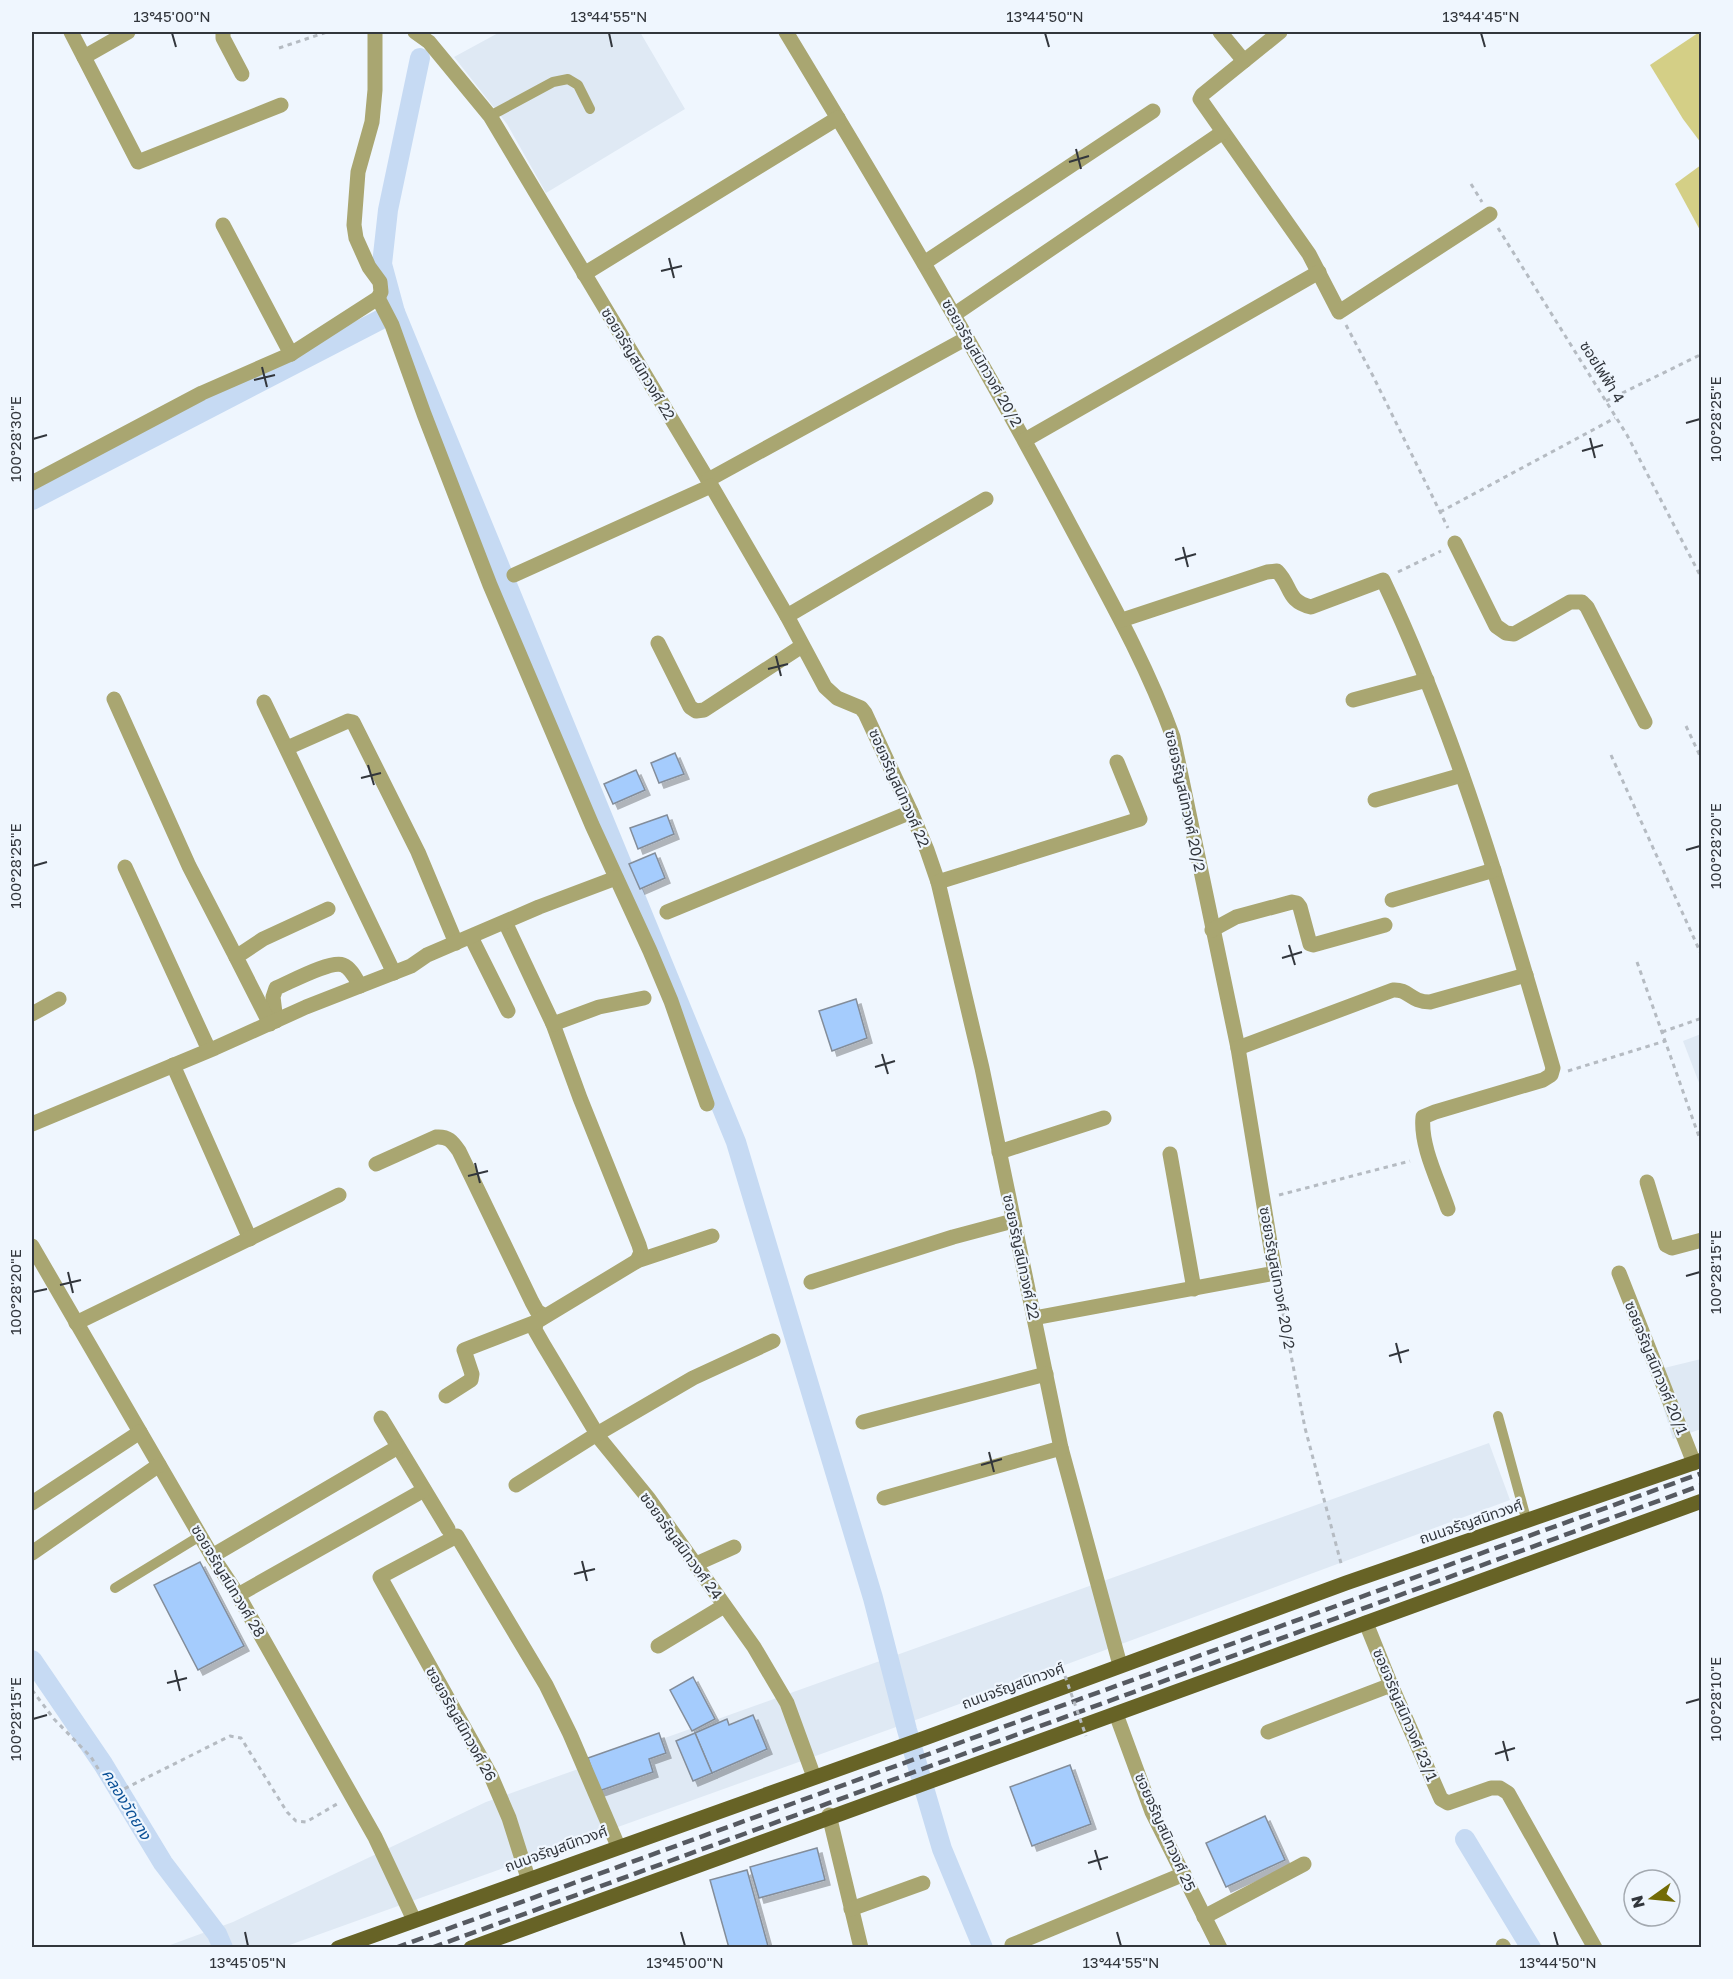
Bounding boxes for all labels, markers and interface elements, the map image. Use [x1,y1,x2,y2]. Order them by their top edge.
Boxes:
text: 13°45'00"N [133,7,211,25]
text: 13°44'55"N [571,7,647,25]
text: 13°44'50"N [1006,7,1084,25]
text: 13°44'45"N [1442,7,1520,25]
street label: ซอยจรัญสนิทวงศ์ 20/2 [939,296,1027,429]
street label: ซอยจรัญสนิทวงศ์ 22 [598,304,679,423]
street label: ซอยไฟฟ้า 4 [1577,337,1629,406]
text: 100°28'25"E [1706,376,1724,462]
text: 100°28'30"E [6,396,24,482]
street label: ซอยจรัญสนิทวงศ์ 22 [866,726,934,850]
street label: ซอยจรัญสนิทวงศ์ 20/2 [1162,728,1210,873]
text: 100°28'20"E [1706,803,1724,889]
text: 100°28'25"E [6,823,24,909]
street label: ซอยจรัญสนิทวงศ์ 22 [1000,1192,1044,1321]
street label: ซอยจรัญสนิทวงศ์ 20/2 [1257,1205,1299,1350]
text: 100°28'15"E [1706,1230,1724,1314]
text: 100°28'20"E [6,1249,24,1335]
street label: ซอยจรัญสนิทวงศ์ 20/1 [1622,1298,1692,1437]
street label: ซอยจรัญสนิทวงศ์ 24 [637,1488,727,1603]
street label: ถนนจรัญสนิทวงศ์ [1417,1495,1525,1547]
street label: ซอยจรัญสนิทวงศ์ 28 [188,1521,270,1640]
street label: ซอยจรัญสนิทวงศ์ 23/1 [1370,1646,1442,1784]
text: 100°28'10"E [1706,1657,1724,1741]
street label: ถนนจรัญสนิทวงศ์ [959,1658,1067,1712]
street label: ซอยจรัญสนิทวงศ์ 26 [423,1663,501,1784]
text: 100°28'15"E [6,1677,24,1761]
water label: คลองวัดยาง [98,1765,157,1844]
street label: ซอยจรัญสนิทวงศ์ 25 [1132,1770,1200,1894]
street label: ถนนจรัญสนิทวงศ์ [502,1821,610,1875]
north arrow [1622,1868,1682,1928]
text: N [1626,1893,1649,1910]
text: 13°45'05"N [210,1953,286,1971]
text: 13°45'00"N [646,1953,724,1971]
text: 13°44'55"N [1083,1953,1159,1971]
text: 13°44'50"N [1519,1953,1597,1971]

